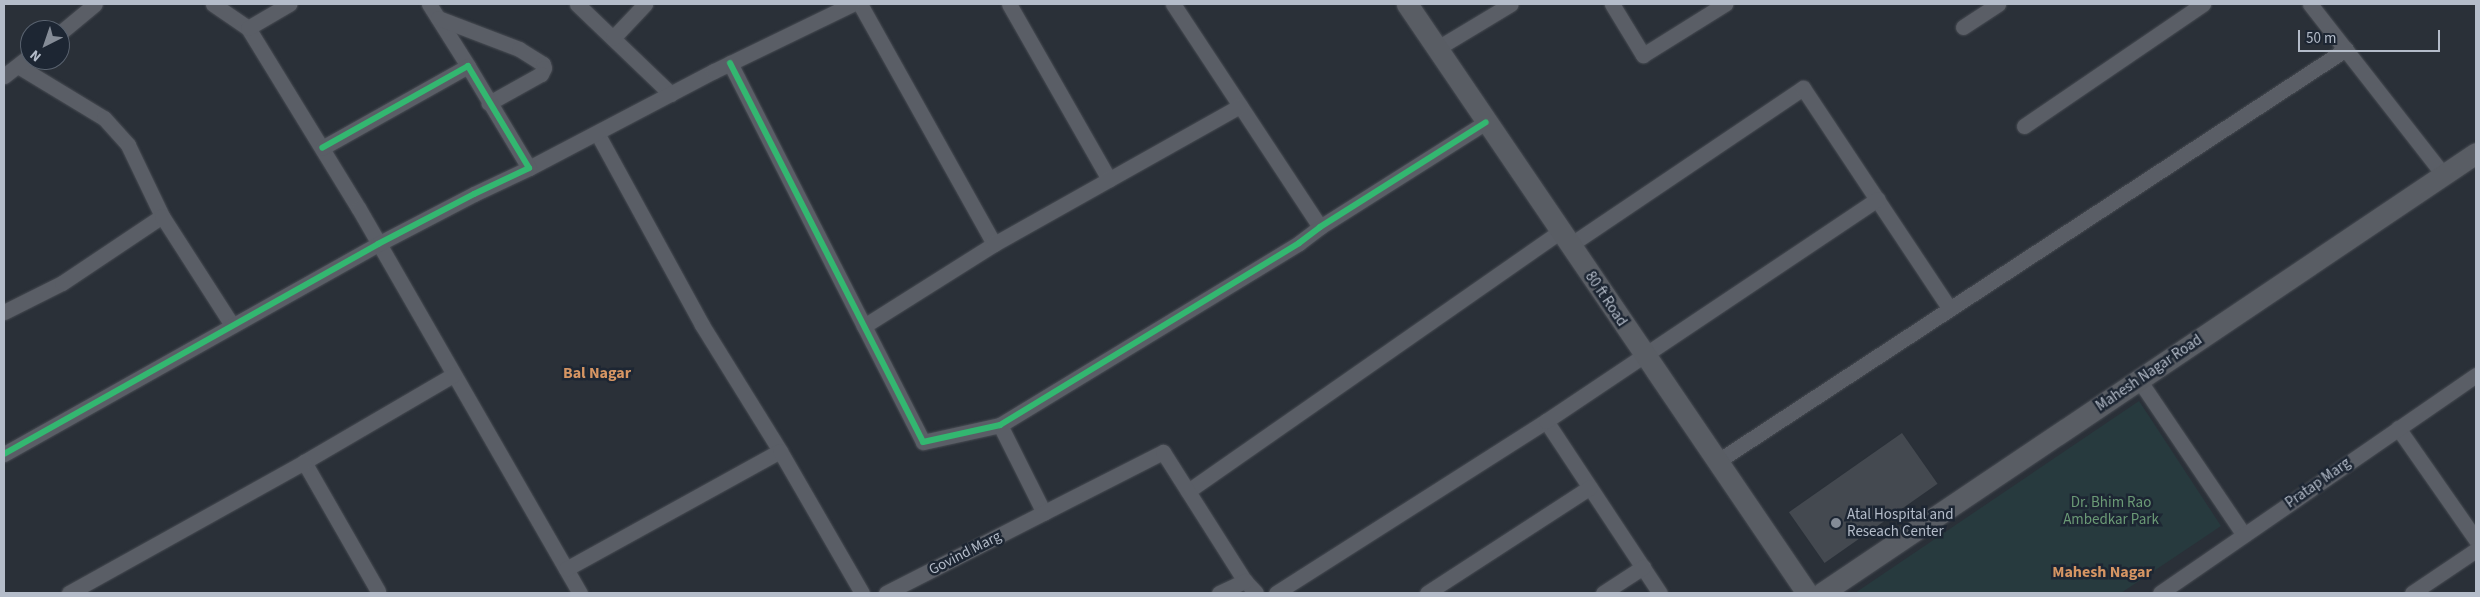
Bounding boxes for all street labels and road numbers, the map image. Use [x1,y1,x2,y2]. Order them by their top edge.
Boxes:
street label: 80 ft Road [1581,268,1631,330]
street label: Mahesh Nagar Road [2093,331,2205,415]
street label: Pratap Marg [2282,454,2354,512]
street label: Govind Marg [926,527,1004,579]

